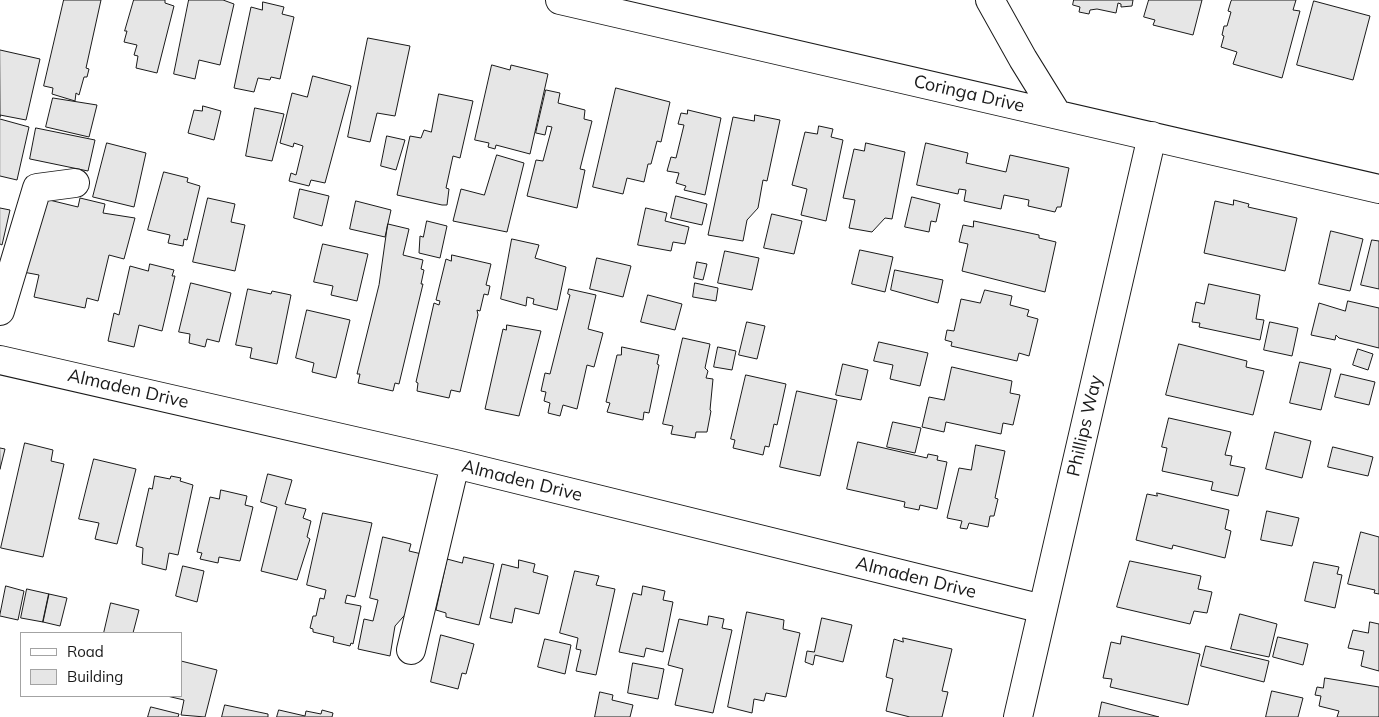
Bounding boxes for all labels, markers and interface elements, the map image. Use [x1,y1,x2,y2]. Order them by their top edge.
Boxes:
street label: Coringa Drive [911,71,1027,117]
street label: Almaden Drive [65,365,191,413]
street label: Phillips Way [1063,373,1107,479]
street label: Almaden Drive [460,456,584,506]
street label: Almaden Drive [854,553,978,603]
legend [20,632,182,697]
text: Road [67,642,104,661]
text: Building [67,667,123,686]

